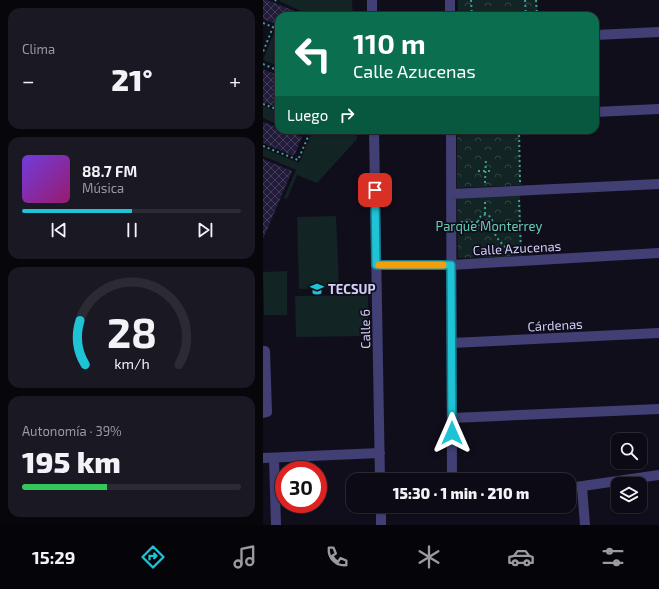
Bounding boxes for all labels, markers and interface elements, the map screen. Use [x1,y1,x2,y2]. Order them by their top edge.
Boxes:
text: 110 m [353,26,426,60]
icon: left [287,28,339,80]
text: Clima [22,41,55,57]
text: Calle Azucenas [353,60,476,82]
text: 21° [111,61,153,97]
text: − [22,67,35,93]
text: + [229,67,241,93]
icon: right [336,104,358,126]
text: Luego [287,106,328,124]
text: 88.7 FM [82,162,137,180]
pin [358,173,392,207]
icon: arrive [364,179,386,201]
text: Música [82,180,124,196]
park label: Parque Monterrey [436,218,543,234]
icon: previous [48,219,70,241]
icon: pause [121,219,143,241]
icon: next [194,219,216,241]
street label: Calle Azucenas [472,238,562,258]
school or university icon: TECSUP [309,281,325,297]
place label: TECSUP [328,281,375,297]
text: 28 [106,306,157,356]
street label: Calle 6 [357,309,373,349]
street label: Cárdenas [527,316,583,334]
text: km/h [114,355,149,372]
position arrow [431,412,473,454]
text: Autonomía · 39% [22,423,122,439]
map controls [611,433,647,513]
button: search [611,433,647,469]
text: 195 km [22,443,121,479]
speed limit sign: 30 [275,461,327,513]
button: layers [611,477,647,513]
text: 15:30 · 1 min · 210 m [393,484,529,502]
icon: directions [139,543,167,571]
icon: music [231,543,259,571]
icon: phone [323,543,351,571]
icon: climate [415,543,443,571]
icon: car [507,543,535,571]
icon: filters [599,543,627,571]
text: 15:29 [32,546,75,568]

